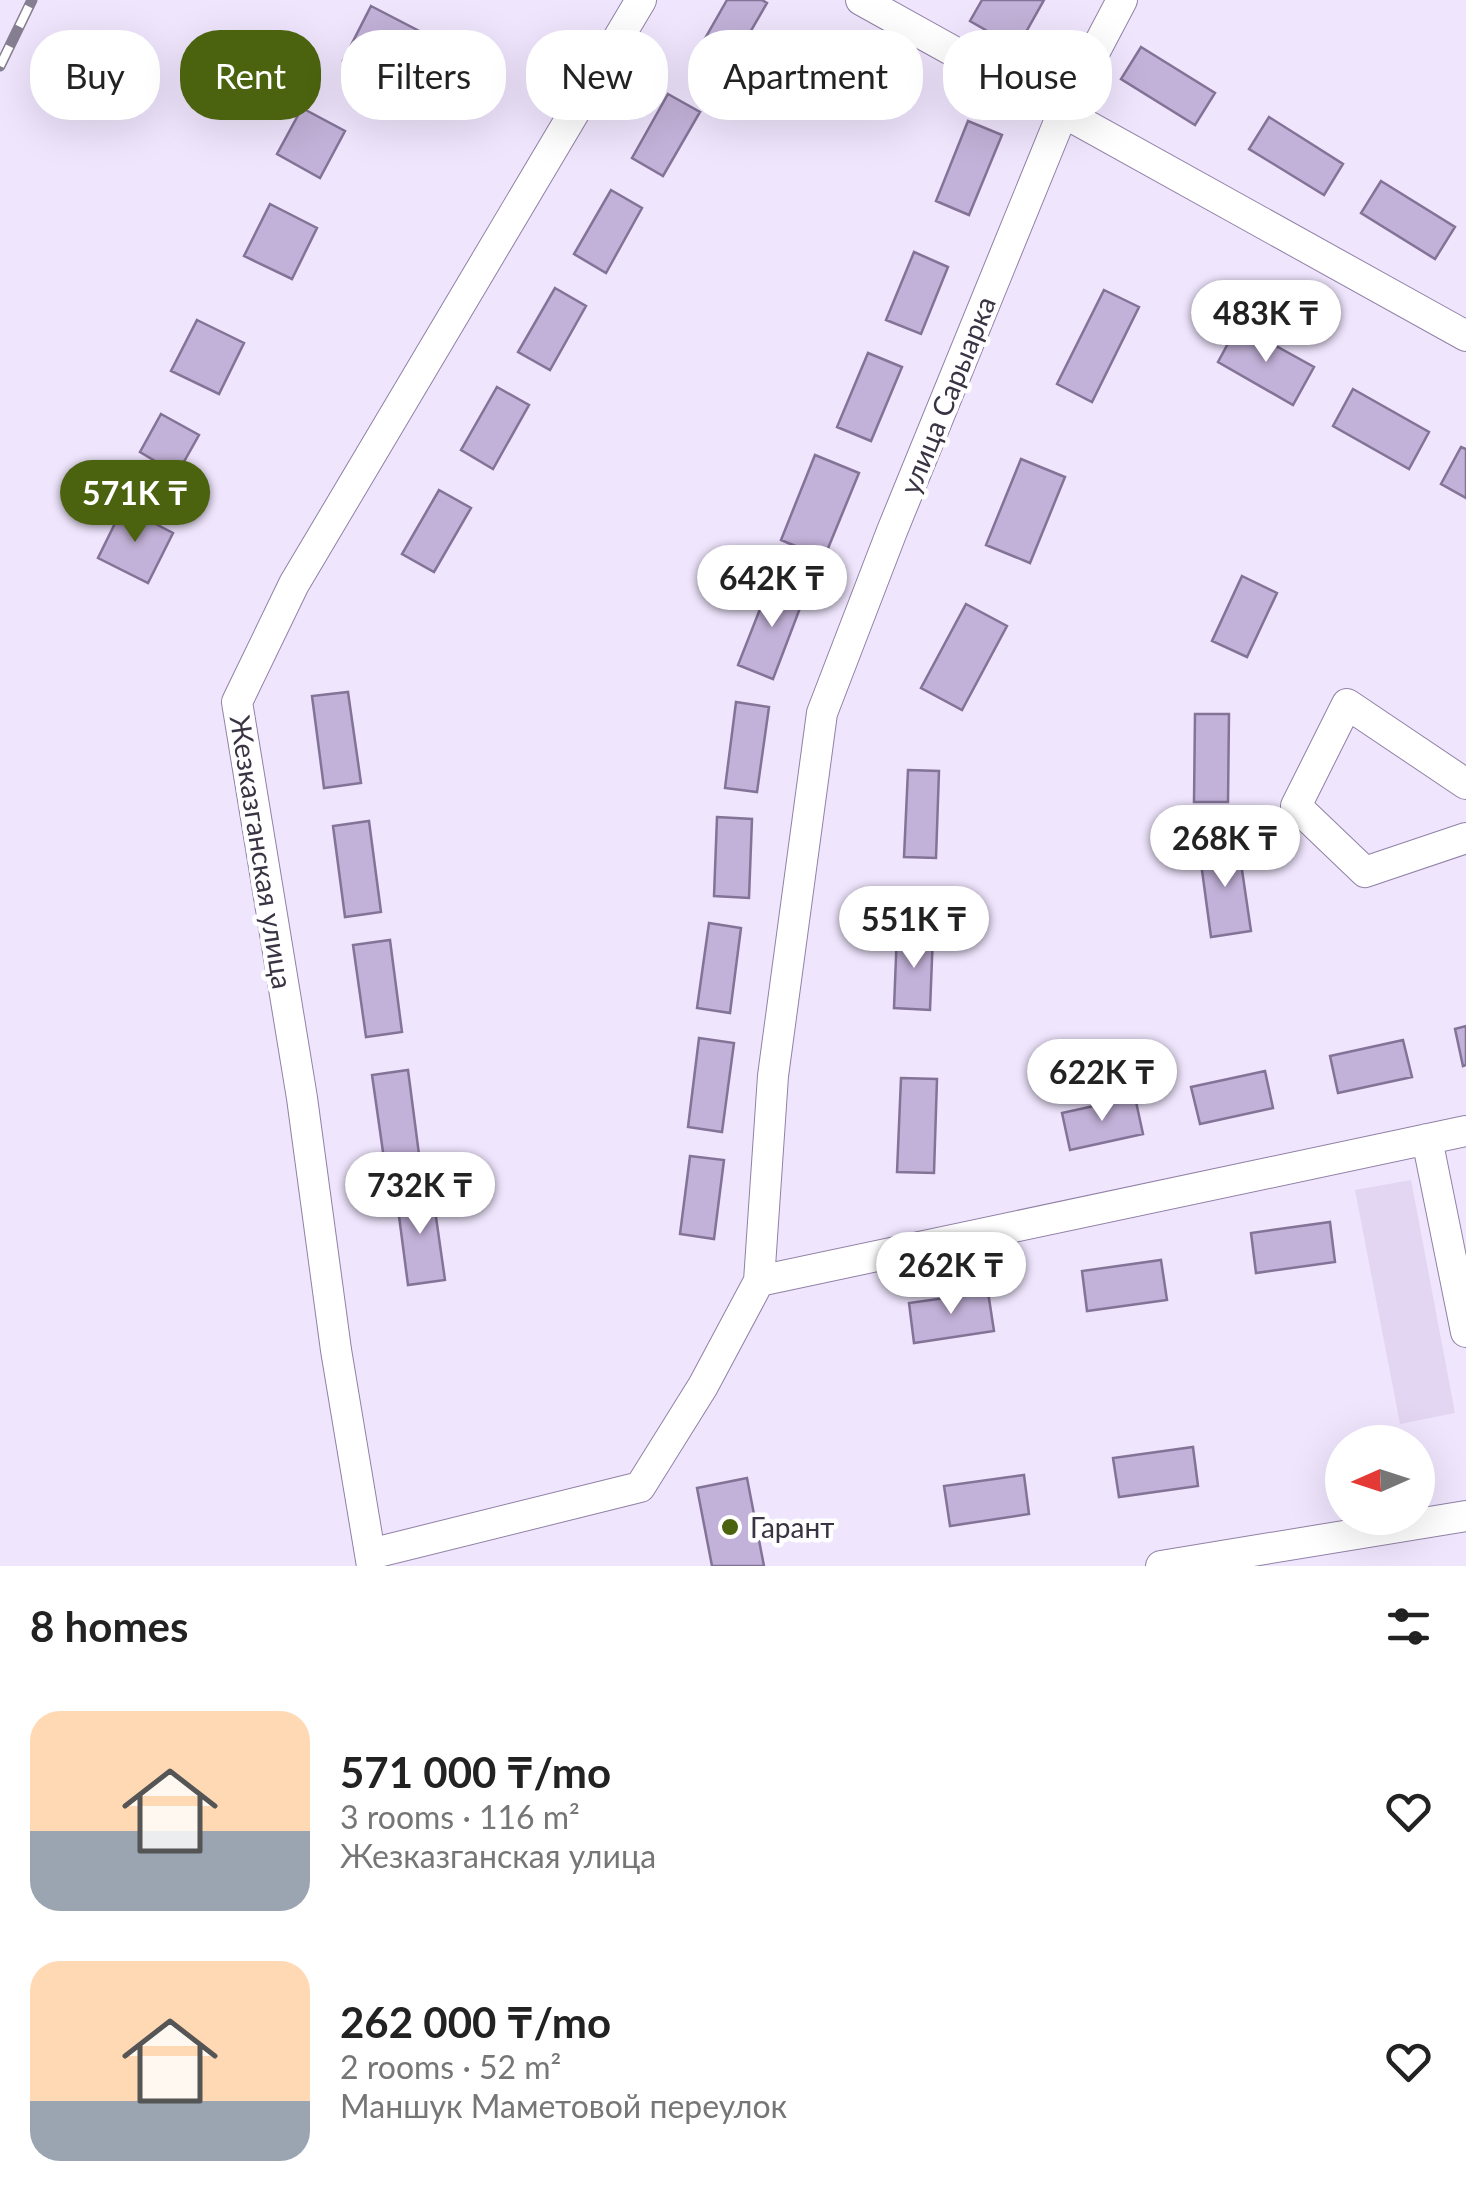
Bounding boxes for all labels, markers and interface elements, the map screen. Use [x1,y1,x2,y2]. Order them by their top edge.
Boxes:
chip: Buy [30,30,160,120]
chip: Rent [180,30,321,120]
chip: Filters [341,30,506,120]
chip: New [526,30,668,120]
chip: Apartment [688,30,923,120]
chip: House [943,30,1112,120]
pin: 483K ₸ [1185,280,1347,365]
street label: улица Сарыарка [892,291,1002,499]
text: 483K ₸ [1213,293,1319,332]
pin: 571K ₸ [54,460,216,545]
text: 571K ₸ [82,473,188,512]
pin: 642K ₸ [691,545,853,630]
text: 642K ₸ [719,558,825,597]
street label: Жезказганская улица [224,713,300,991]
pin: 268K ₸ [1144,805,1306,890]
text: 268K ₸ [1172,818,1278,857]
pin: 551K ₸ [833,886,995,971]
text: 551K ₸ [861,899,967,938]
pin: 622K ₸ [1021,1039,1183,1124]
text: 622K ₸ [1049,1052,1155,1091]
pin: 732K ₸ [339,1152,501,1237]
text: 732K ₸ [367,1165,473,1204]
pin: 262K ₸ [870,1232,1032,1317]
text: 262K ₸ [898,1245,1004,1284]
north arrow [1325,1425,1435,1535]
map controls [1325,1425,1435,1535]
place label: Гарант [750,1510,834,1544]
marker: Гарант [719,1516,741,1538]
icon: filters [1381,1599,1436,1654]
text: 8 homes [30,1601,188,1651]
text: 571 000 ₸/mo [340,1747,611,1797]
icon: home [110,1751,230,1871]
icon: heart [1381,1784,1436,1839]
text: 3 rooms · 116 m² [340,1797,580,1836]
text: Жезказганская улица [340,1836,656,1875]
text: 262 000 ₸/mo [340,1997,611,2047]
icon: home [110,2001,230,2121]
icon: heart [1381,2034,1436,2089]
text: 2 rooms · 52 m² [340,2047,561,2086]
text: Маншук Маметовой переулок [340,2086,787,2125]

